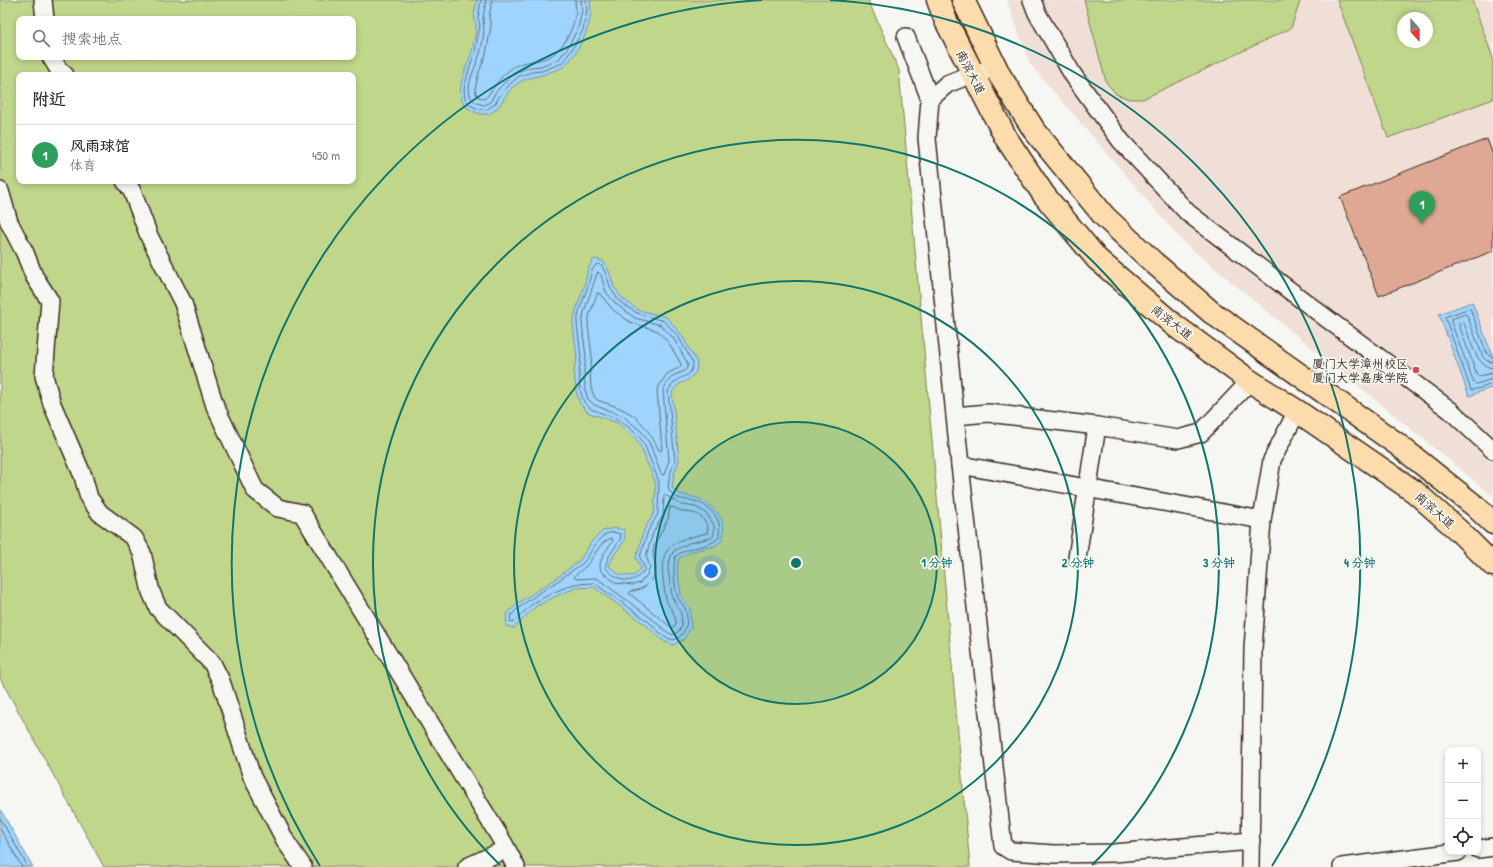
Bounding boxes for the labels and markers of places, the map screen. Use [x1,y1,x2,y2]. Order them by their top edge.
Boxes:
pin: 1 [1409,191,1435,224]
place label: 厦门大学漳州校区 厦门大学嘉庚学院 [1312,355,1408,386]
marker: 厦门大学漳州校区 厦门大学嘉庚学院 [1411,365,1421,375]
centre of rings [789,556,803,570]

